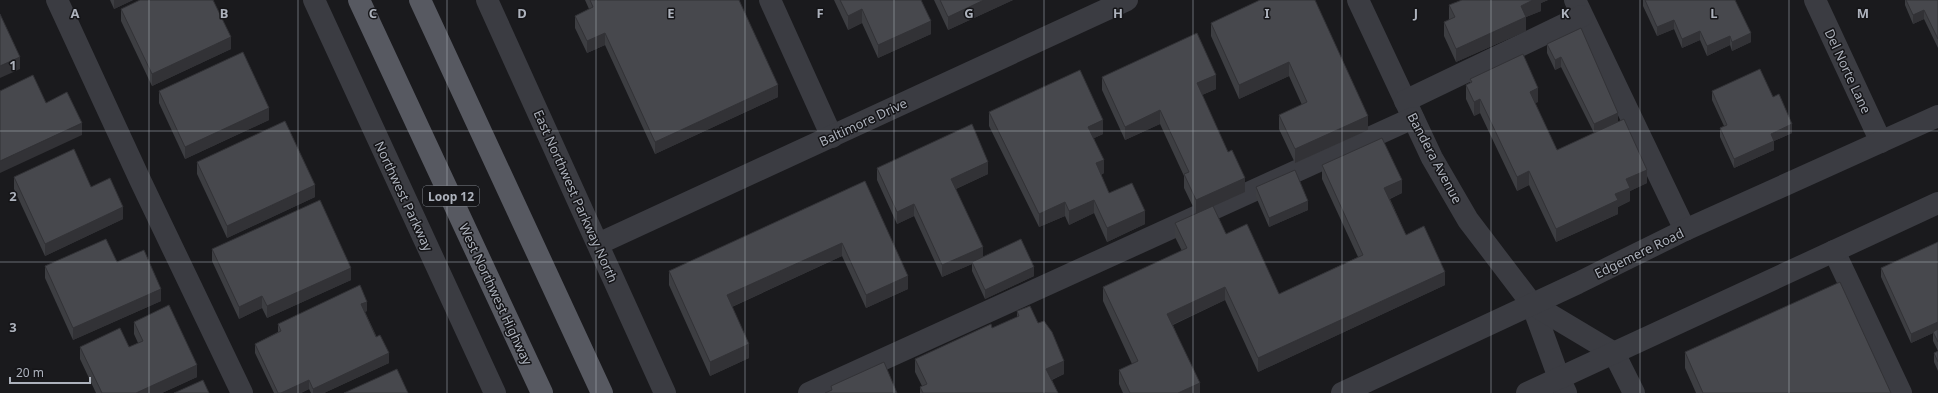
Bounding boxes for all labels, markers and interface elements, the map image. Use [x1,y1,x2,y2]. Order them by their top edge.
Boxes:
text: A [71,4,80,22]
text: B [220,4,228,22]
text: C [369,4,377,22]
text: D [517,4,527,22]
text: E [667,4,675,22]
text: F [816,4,824,22]
text: G [964,4,974,22]
text: H [1113,4,1123,22]
text: I [1264,4,1270,22]
text: J [1413,4,1418,22]
text: K [1561,4,1570,22]
text: L [1710,4,1718,22]
text: M [1857,4,1869,22]
street label: Del Norte Lane [1820,26,1876,116]
text: 1 [9,56,17,74]
street label: Baltimore Drive [816,94,910,150]
street label: East Northwest Parkway North [530,107,622,285]
street label: Bandera Avenue [1403,109,1467,207]
street label: Northwest Parkway [371,138,438,254]
road number: Loop 12 [423,186,479,206]
text: 2 [9,187,17,205]
street label: West Northwest Highway [455,220,537,368]
street label: Edgemere Road [1591,224,1687,282]
text: 3 [9,318,17,336]
scale bar [10,359,90,385]
text: 20 m [16,364,44,381]

